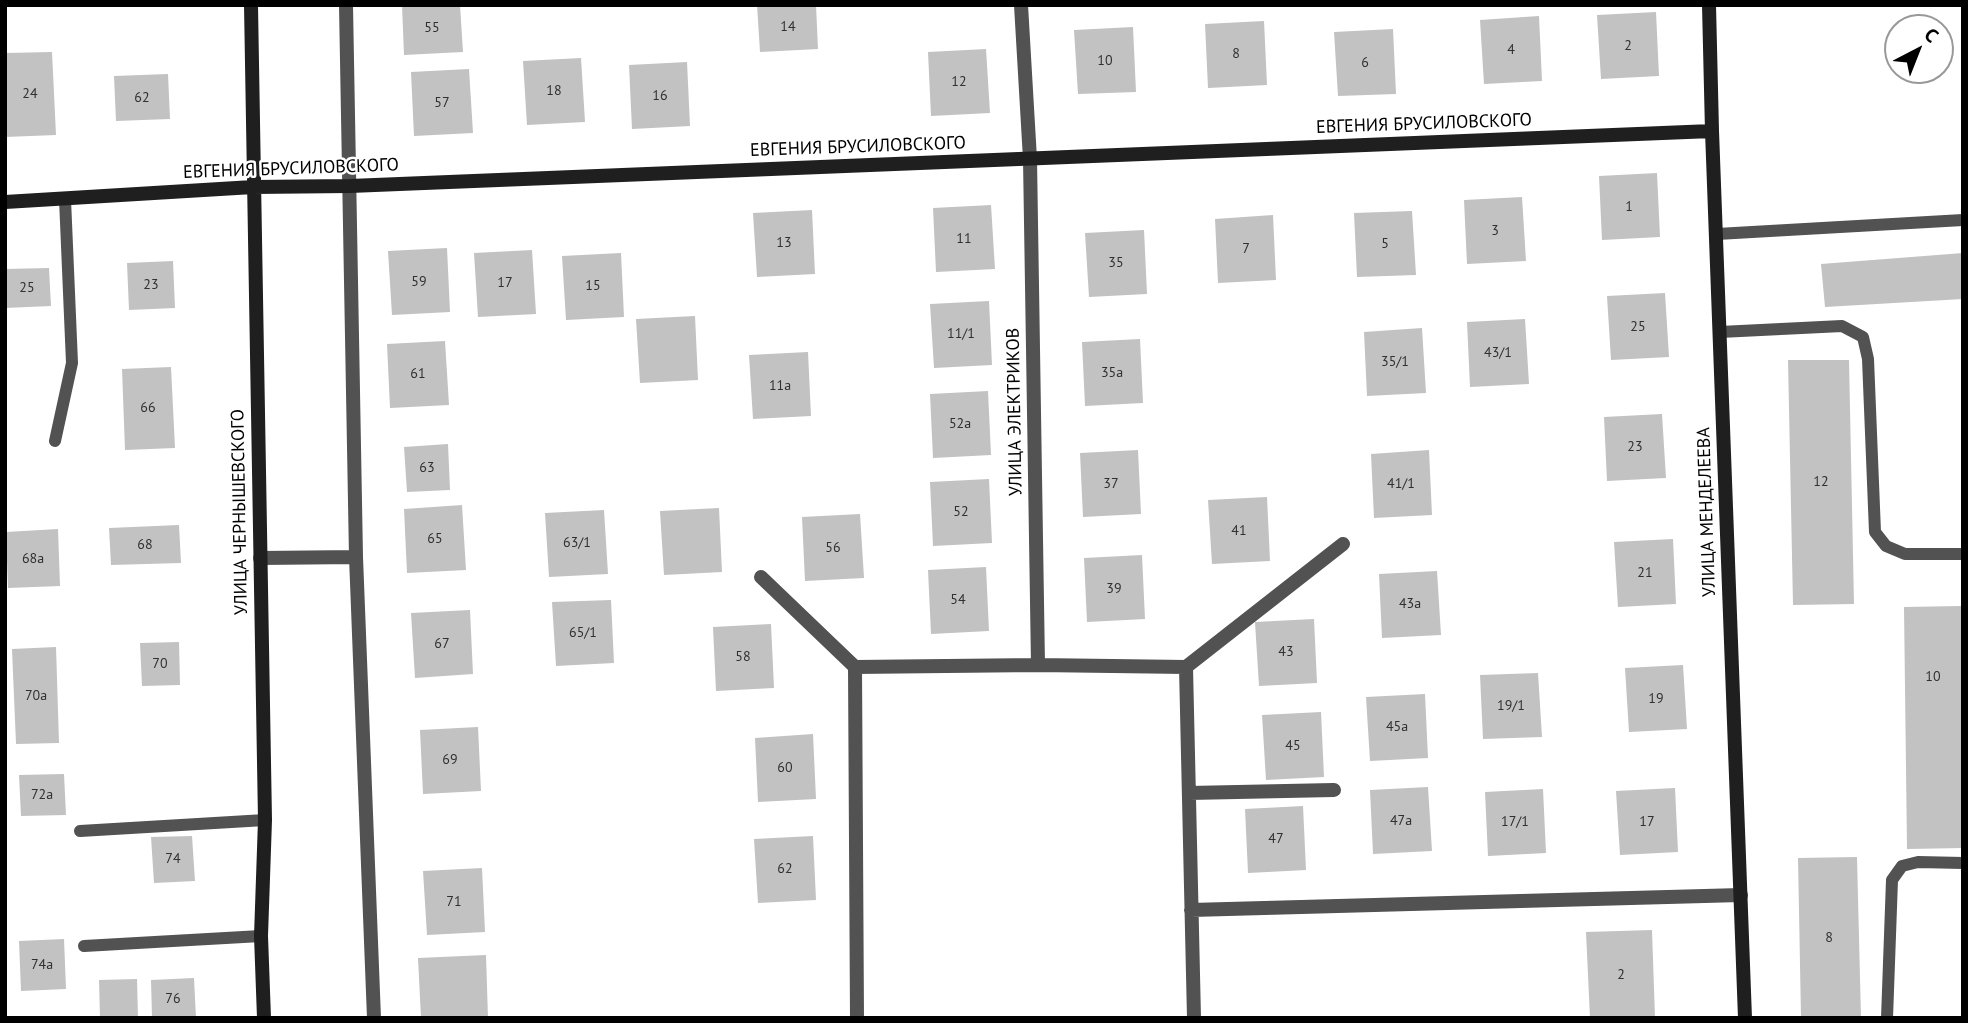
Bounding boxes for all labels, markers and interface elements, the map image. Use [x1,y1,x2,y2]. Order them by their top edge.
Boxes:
north arrow [1884,14,1954,84]
house number: 14 [780,19,796,35]
house number: 55 [424,20,440,36]
text: С [1920,22,1944,47]
house number: 2 [1624,38,1632,54]
house number: 4 [1507,42,1515,58]
house number: 8 [1232,46,1240,62]
house number: 10 [1097,53,1113,69]
house number: 6 [1361,55,1369,71]
house number: 12 [951,74,967,90]
house number: 18 [546,83,562,99]
house number: 24 [22,86,38,102]
house number: 16 [652,88,668,104]
house number: 62 [134,90,150,106]
house number: 57 [434,95,450,111]
street label: ЕВГЕНИЯ БРУСИЛОВСКОГО [1316,109,1532,139]
street label: ЕВГЕНИЯ БРУСИЛОВСКОГО [750,132,966,162]
street label: ЕВГЕНИЯ БРУСИЛОВСКОГО [183,154,399,184]
house number: 1 [1625,199,1633,215]
house number: 3 [1491,223,1499,239]
house number: 11 [956,231,972,247]
house number: 13 [776,235,792,251]
house number: 5 [1381,236,1389,252]
house number: 7 [1242,241,1250,257]
house number: 35 [1108,255,1124,271]
house number: 59 [411,274,427,290]
house number: 17 [497,275,513,291]
house number: 23 [143,277,159,293]
house number: 15 [585,278,601,294]
house number: 25 [19,280,35,296]
house number: 25 [1630,319,1646,335]
house number: 11/1 [947,326,975,342]
street label: УЛИЦА ЭЛЕКТРИКОВ [1003,328,1027,496]
house number: 43/1 [1484,345,1512,361]
house number: 35/1 [1381,354,1409,370]
house number: 35а [1101,365,1123,381]
house number: 61 [410,366,426,382]
house number: 11а [769,378,791,394]
house number: 66 [140,400,156,416]
street label: УЛИЦА ЧЕРНЫШЕВСКОГО [227,409,253,615]
house number: 52а [949,416,971,432]
street label: УЛИЦА МЕНДЕЛЕЕВА [1693,427,1721,597]
house number: 23 [1627,439,1643,455]
house number: 63 [419,460,435,476]
house number: 12 [1813,474,1829,490]
house number: 37 [1103,476,1119,492]
house number: 41/1 [1387,476,1415,492]
house number: 52 [953,504,969,520]
house number: 41 [1231,523,1247,539]
house number: 65 [427,531,443,547]
house number: 63/1 [563,535,591,551]
house number: 68 [137,537,153,553]
house number: 56 [825,540,841,556]
house number: 68а [22,551,44,567]
house number: 21 [1637,565,1653,581]
house number: 39 [1106,581,1122,597]
house number: 54 [950,592,966,608]
house number: 43а [1399,596,1421,612]
house number: 65/1 [569,625,597,641]
house number: 67 [434,636,450,652]
house number: 43 [1278,644,1294,660]
house number: 58 [735,649,751,665]
house number: 70 [152,656,168,672]
house number: 10 [1925,669,1941,685]
house number: 70а [25,688,47,704]
house number: 19 [1648,691,1664,707]
house number: 19/1 [1497,698,1525,714]
house number: 45а [1386,719,1408,735]
house number: 45 [1285,738,1301,754]
house number: 69 [442,752,458,768]
house number: 60 [777,760,793,776]
house number: 72а [31,787,53,803]
house number: 47а [1390,813,1412,829]
house number: 17/1 [1501,814,1529,830]
house number: 17 [1639,814,1655,830]
house number: 47 [1268,831,1284,847]
house number: 74 [165,851,181,867]
house number: 62 [777,861,793,877]
house number: 71 [446,894,462,910]
house number: 8 [1825,930,1833,946]
house number: 74а [31,957,53,973]
house number: 2 [1617,967,1625,983]
house number: 76 [165,991,181,1007]

